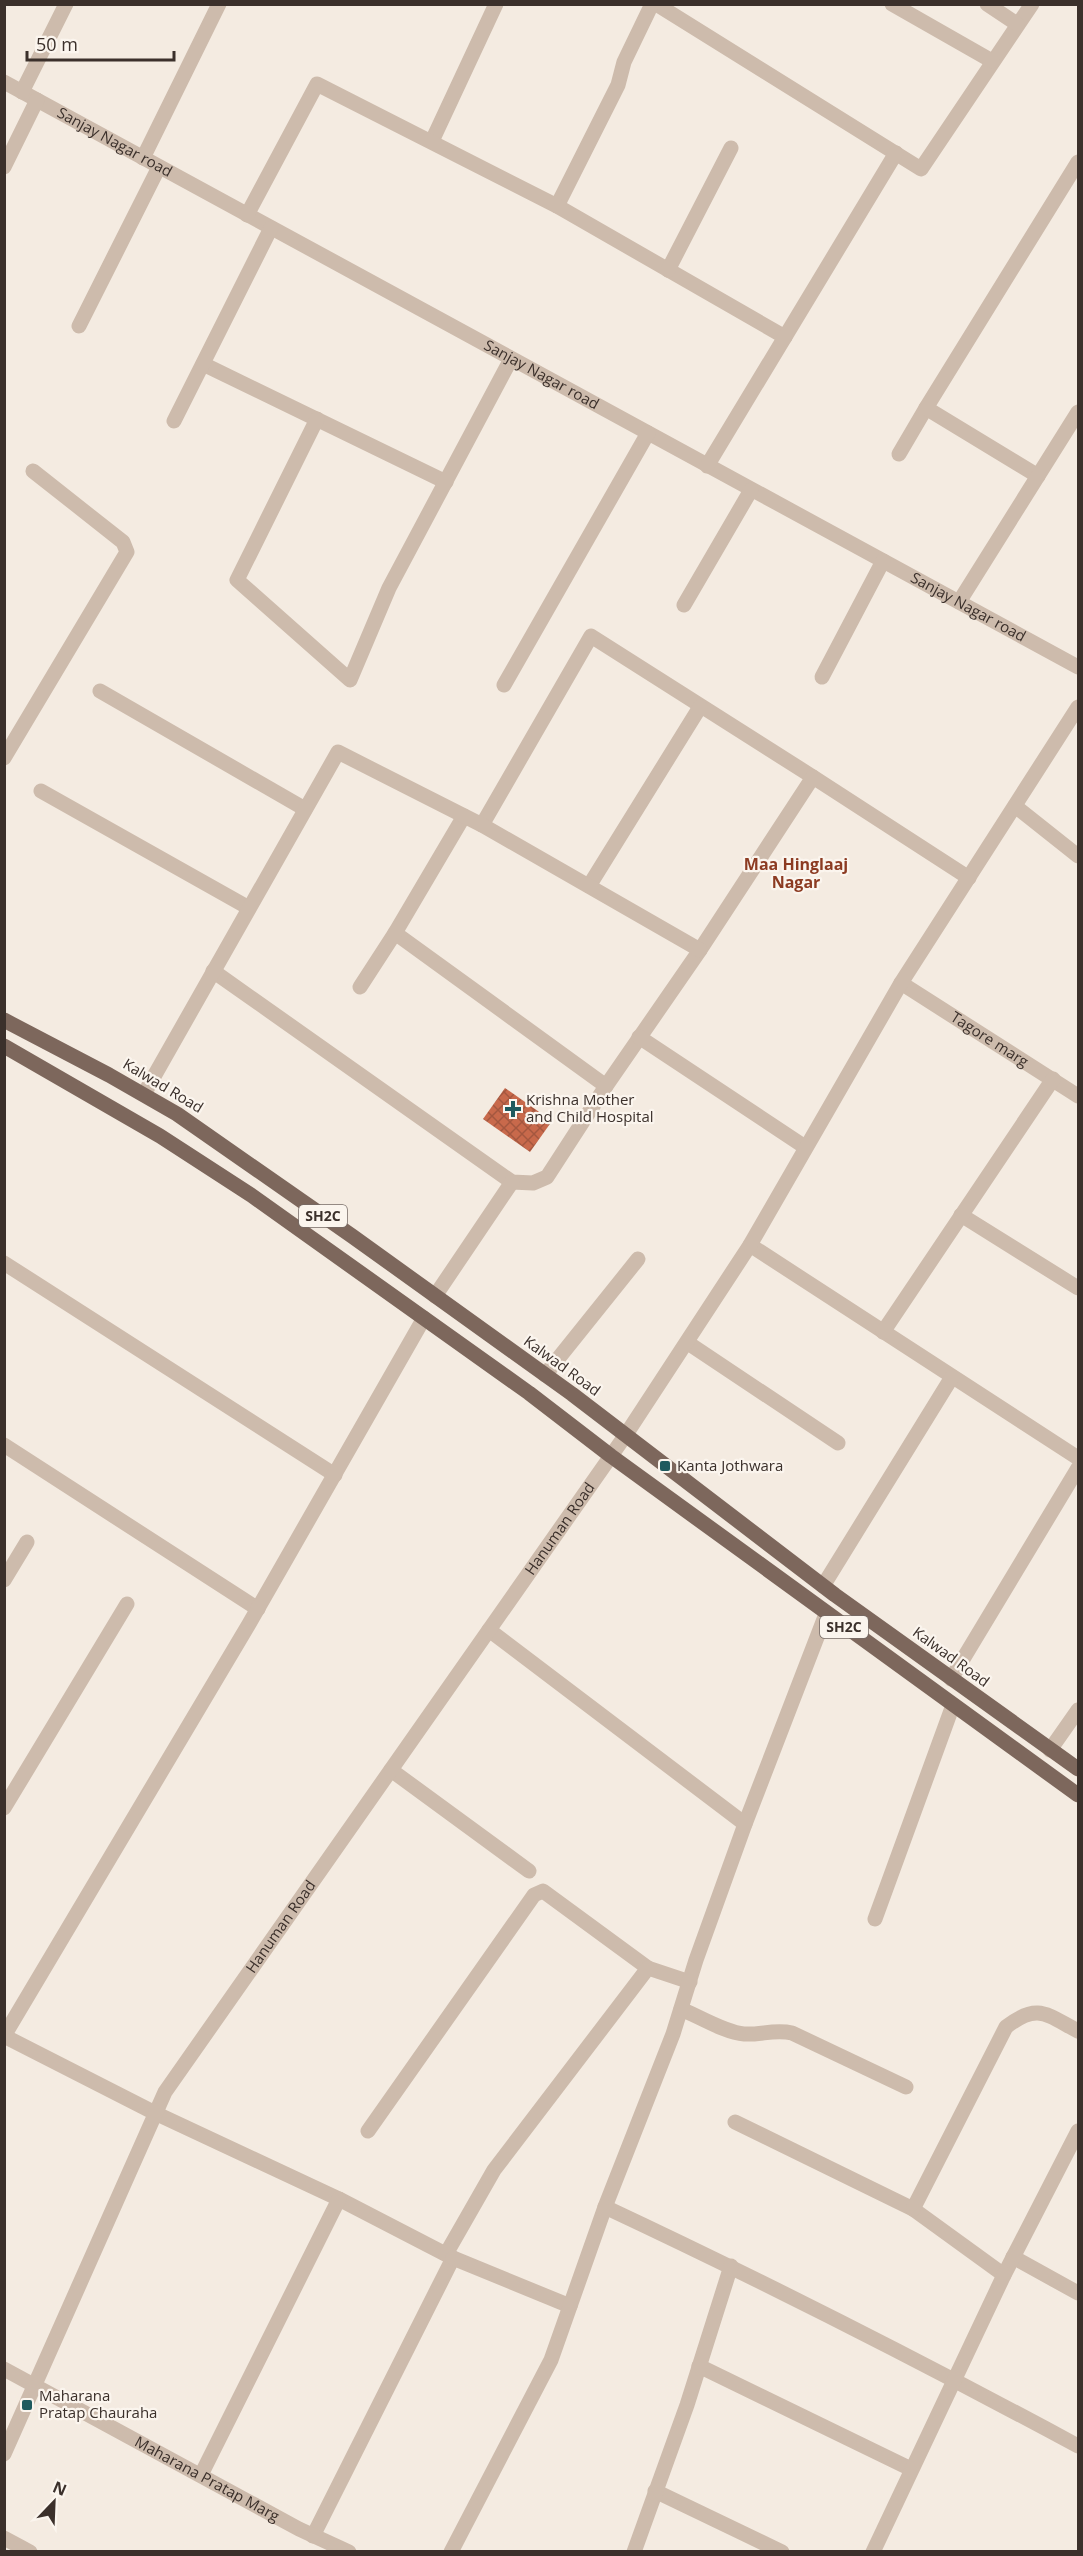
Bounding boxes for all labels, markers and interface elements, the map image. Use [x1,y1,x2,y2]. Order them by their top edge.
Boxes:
scale bar [27,24,174,62]
text: 50 m [36,32,78,56]
street label: Sanjay Nagar road [54,102,176,181]
street label: Sanjay Nagar road [481,334,603,413]
street label: Sanjay Nagar road [908,567,1030,646]
district label: Maa Hinglaaj Nagar [744,853,848,893]
street label: Tagore marg [947,1006,1033,1071]
street label: Kalwad Road [120,1053,207,1117]
place label: Krishna Mother and Child Hospital [526,1089,654,1126]
marker: Krishna Mother and Child Hospital [504,1100,522,1118]
road number: SH2C [299,1205,347,1227]
street label: Kalwad Road [520,1331,605,1400]
place label: Kanta Jothwara [677,1455,783,1475]
marker: Kanta Jothwara [658,1459,672,1473]
street label: Hanuman Road [520,1478,599,1579]
road number: SH2C [820,1616,868,1638]
street label: Kalwad Road [909,1622,994,1691]
street label: Hanuman Road [241,1876,320,1977]
place label: Maharana Pratap Chauraha [39,2385,157,2422]
marker: Maharana Pratap Chauraha [20,2398,34,2412]
street label: Maharana Pratap Marg [132,2431,283,2526]
north arrow [24,2472,84,2532]
text: N [50,2476,70,2501]

